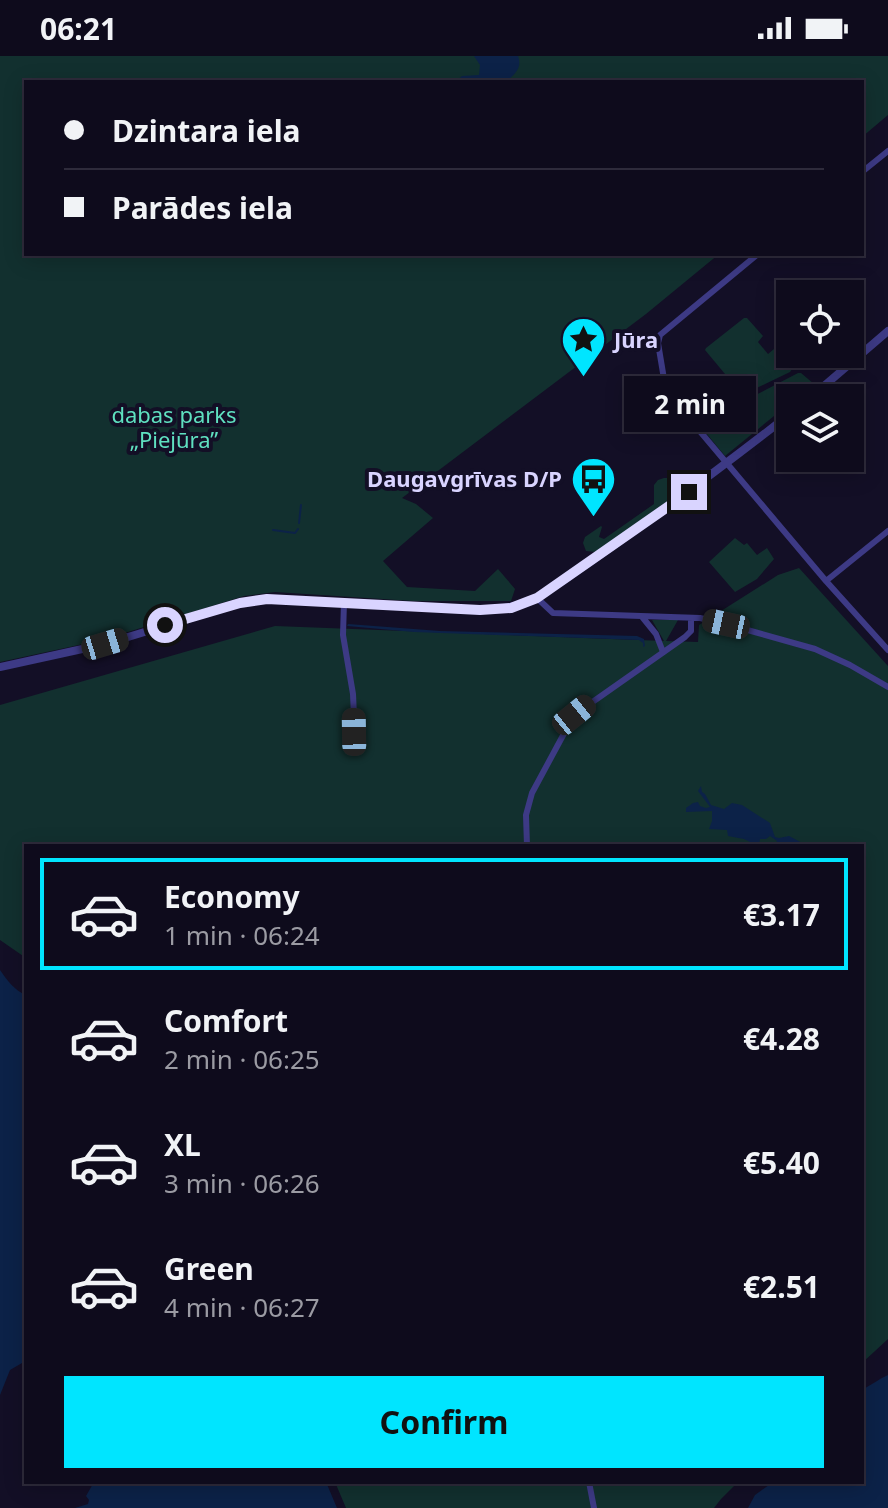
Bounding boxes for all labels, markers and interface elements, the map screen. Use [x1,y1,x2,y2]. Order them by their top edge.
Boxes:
text: 06:21 [40,8,117,49]
text: Dzintara iela [112,110,301,151]
text: Parādes iela [112,187,293,228]
map controls [776,280,864,472]
button: locate [776,280,864,368]
place icon: Jūra [559,316,607,379]
place label: Jūra [612,324,658,354]
callout: 2 min [623,376,755,432]
button: layers [776,384,864,472]
text: 2 min [654,386,726,422]
park label: dabas parks „Piejūra” [111,399,237,454]
bus stop icon: Daugavgrīvas D/P [569,455,617,518]
place label: Daugavgrīvas D/P [367,463,562,493]
route end [671,474,707,510]
route start [147,607,183,643]
car [700,607,752,641]
car [79,626,131,662]
car [548,691,600,739]
car [342,708,366,756]
text: Economy [164,876,300,917]
icon: car [68,878,140,950]
text: €3.17 [743,894,820,935]
text: 1 min · 06:24 [164,917,320,953]
text: Comfort [164,1000,288,1041]
icon: car [68,1002,140,1074]
text: €4.28 [743,1018,820,1059]
text: 2 min · 06:25 [164,1041,320,1077]
text: XL [164,1124,201,1165]
icon: car [68,1126,140,1198]
text: €5.40 [743,1142,820,1183]
text: 3 min · 06:26 [164,1165,320,1201]
text: Green [164,1248,254,1289]
icon: car [68,1250,140,1322]
text: €2.51 [743,1266,820,1307]
text: 4 min · 06:27 [164,1289,320,1325]
button: Confirm [64,1376,824,1468]

